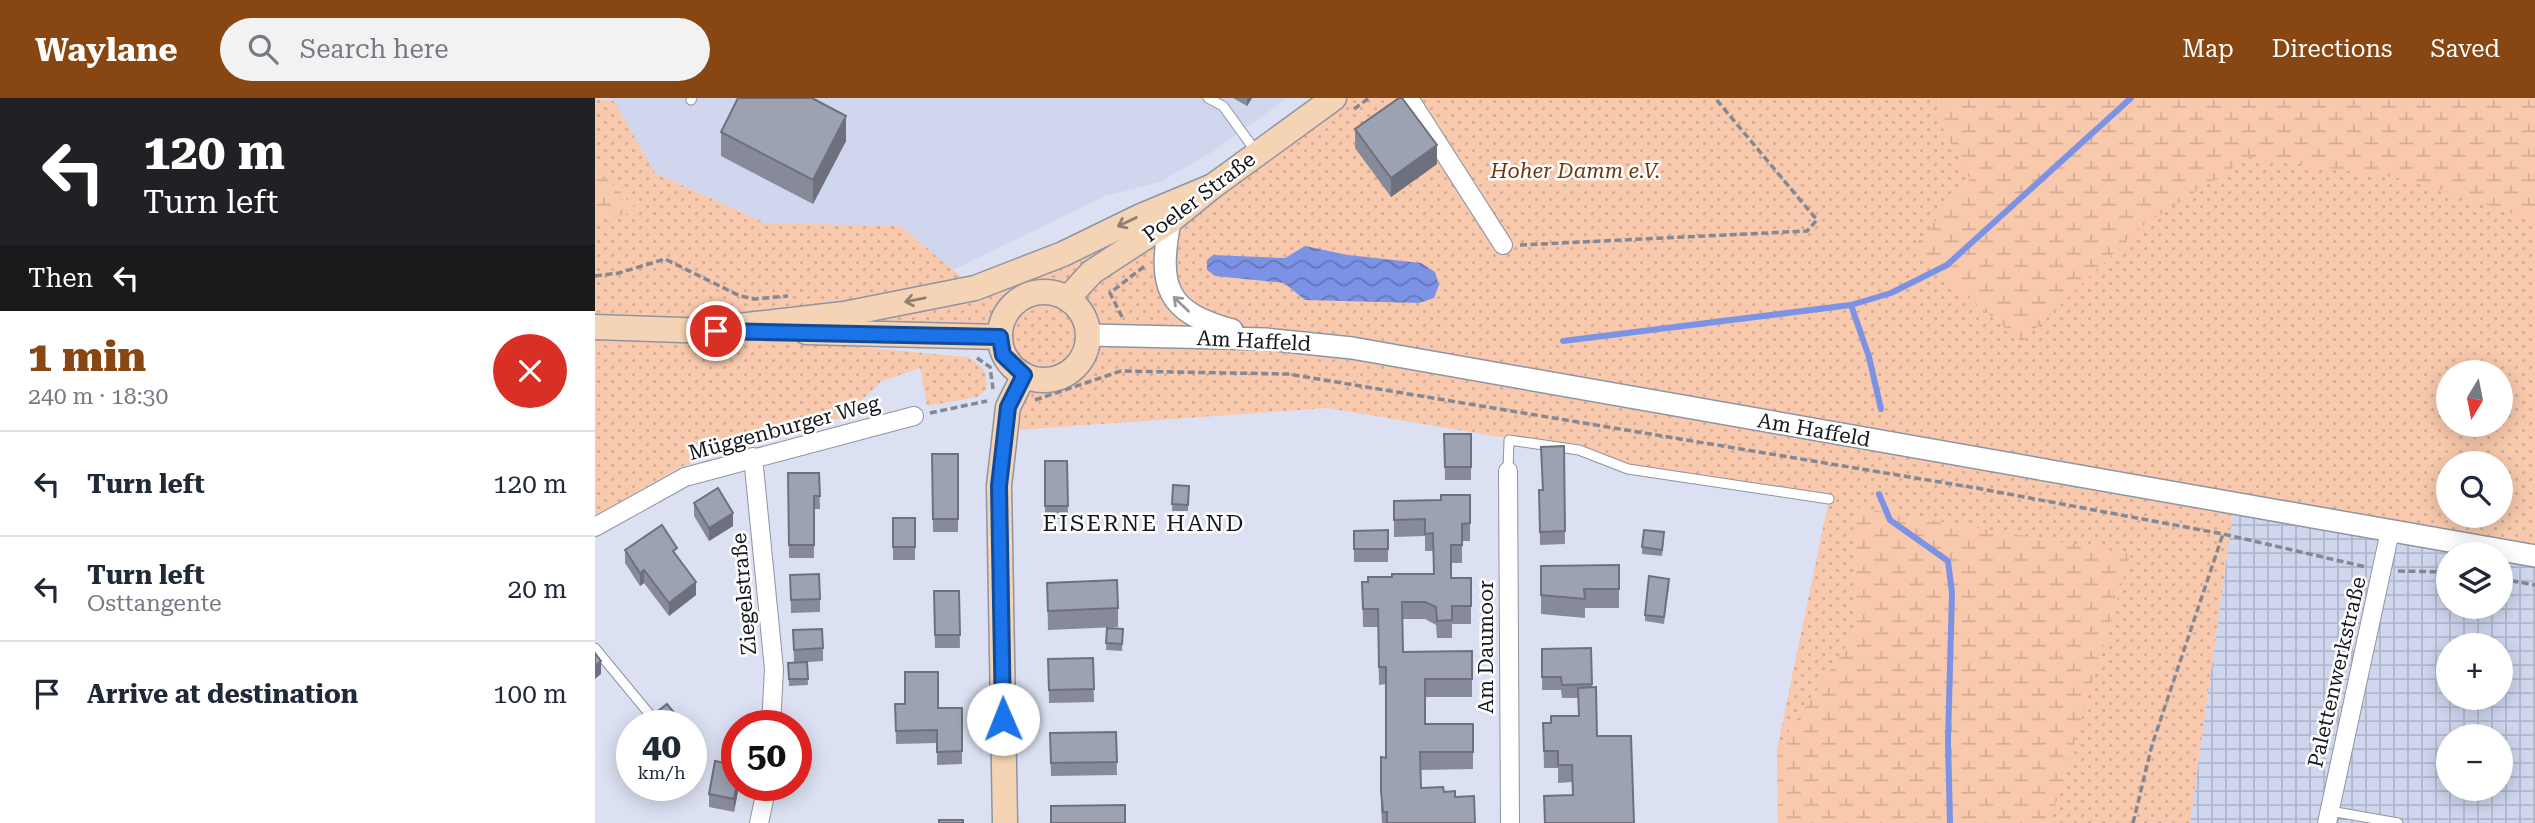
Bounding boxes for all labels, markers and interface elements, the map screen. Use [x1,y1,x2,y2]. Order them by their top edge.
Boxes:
search box [220,18,710,81]
text: Waylane [35,30,178,69]
icon: search [244,30,282,68]
text: Search here [300,34,449,64]
text: Map [2182,35,2234,63]
text: Directions [2272,35,2392,63]
text: Saved [2430,35,2500,63]
text: 120 m [143,124,285,181]
icon: left [28,126,119,217]
street label: Poeler Straße [1138,147,1260,247]
park label: Hoher Damm e.V. [1489,159,1660,183]
text: Turn left [143,183,278,221]
one-way arrow [1117,216,1138,229]
icon: left [107,259,145,297]
text: Then [28,263,93,293]
one-way arrow [904,294,927,308]
one-way arrow [1173,296,1190,313]
pin [686,301,746,361]
icon: arrive [697,312,735,350]
street label: Am Haffeld [1196,326,1312,356]
text: 1 min [28,332,146,381]
button: close [493,334,567,408]
north arrow [2436,360,2513,438]
map controls [2436,360,2513,801]
text: 240 m · 18:30 [28,383,168,410]
street label: Müggenburger Weg [686,391,882,465]
street label: Am Haffeld [1756,408,1873,452]
button: search [2436,451,2513,528]
icon: left [28,465,66,503]
text: Turn left [87,469,205,499]
text: 120 m [493,469,567,499]
district label: EISERNE HAND [1043,510,1245,537]
street label: Ziegelstraße [727,532,761,656]
button: layers [2436,542,2513,619]
text: Turn left [87,560,205,590]
icon: left [28,570,66,608]
text: 20 m [508,574,567,604]
street label: Palettenwerkstraße [2303,574,2371,770]
street label: Am Daumoor [1474,580,1498,714]
text: Osttangente [87,590,222,617]
button: + [2436,633,2513,710]
icon: arrive [28,675,66,713]
text: Arrive at destination [87,679,358,709]
text: 100 m [493,679,567,709]
position arrow [966,682,1040,756]
speed limit sign: 50 [721,710,812,801]
button: − [2436,724,2513,801]
text: 40 [642,726,681,767]
text: km/h [637,762,686,783]

